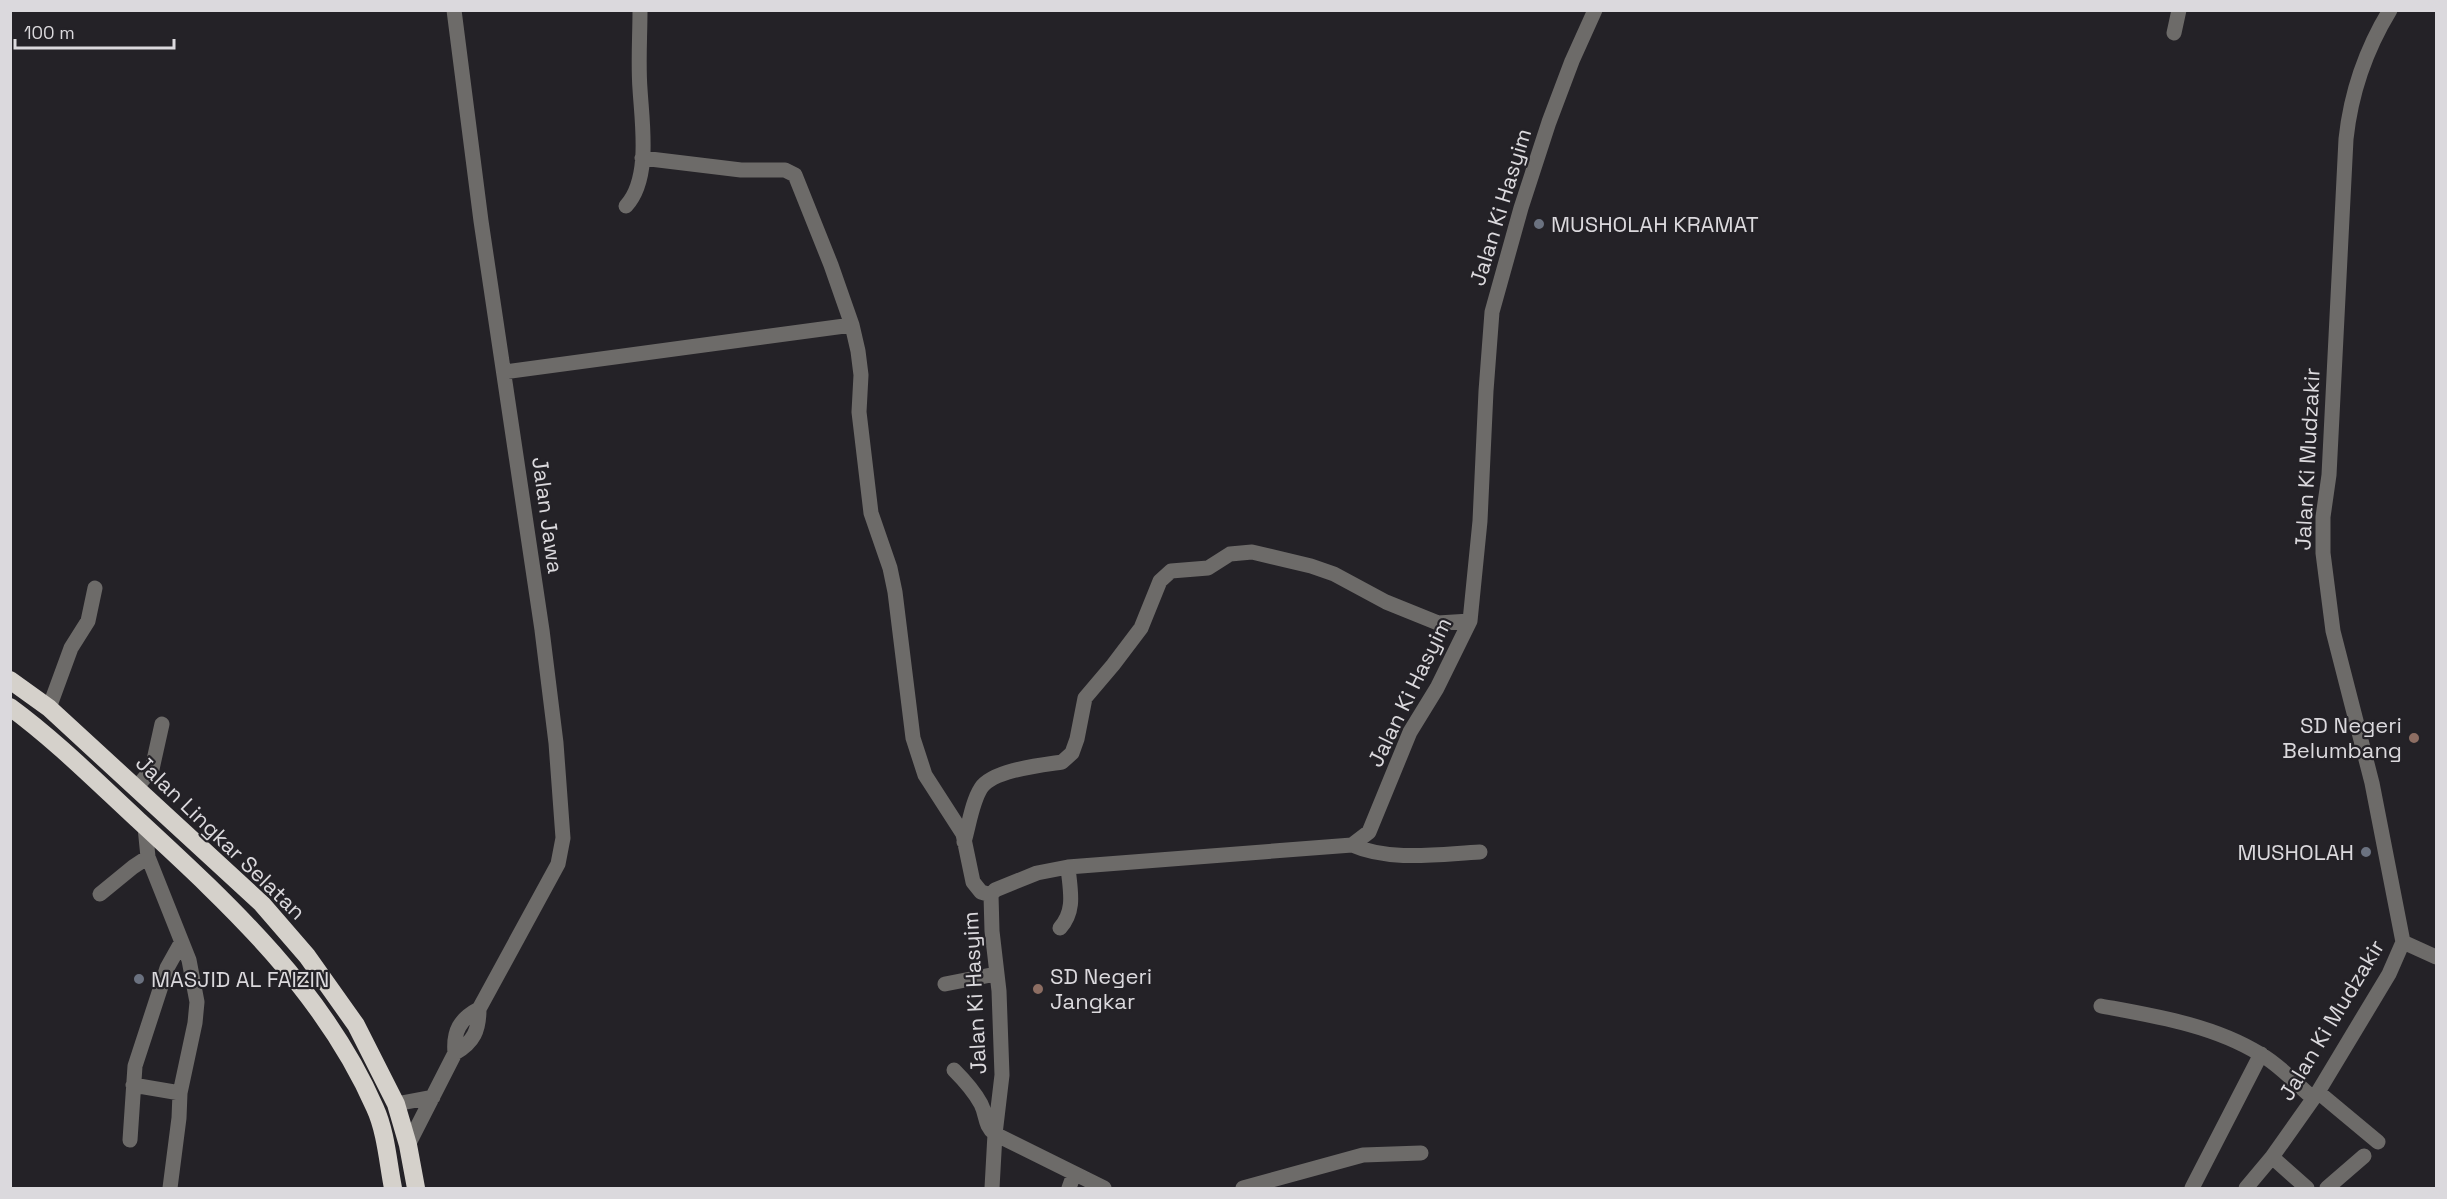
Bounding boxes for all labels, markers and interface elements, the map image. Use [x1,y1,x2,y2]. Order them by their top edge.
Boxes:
scale bar [15,12,174,50]
text: 100 m [24,21,75,44]
street label: Jalan Ki Hasyim [1463,125,1537,289]
place label: MUSHOLAH KRAMAT [1551,210,1759,238]
marker: MUSHOLAH KRAMAT [1532,217,1546,231]
street label: Jalan Ki Mudzakir [2288,367,2326,551]
street label: Jalan Jawa [526,455,570,575]
street label: Jalan Ki Hasyim [1361,613,1457,771]
place label: SD Negeri Belumbang [2282,711,2402,764]
marker: SD Negeri Belumbang [2407,731,2421,745]
street label: Jalan Lingkar Selatan [130,749,312,925]
place label: MUSHOLAH [2237,838,2354,866]
marker: MUSHOLAH [2359,845,2373,859]
street label: Jalan Ki Hasyim [956,911,992,1075]
street label: Jalan Ki Mudzakir [2272,934,2390,1106]
place label: SD Negeri Jangkar [1050,962,1152,1015]
place label: MASJID AL FAIZIN [151,965,329,993]
marker: MASJID AL FAIZIN [132,972,146,986]
marker: SD Negeri Jangkar [1031,982,1045,996]

